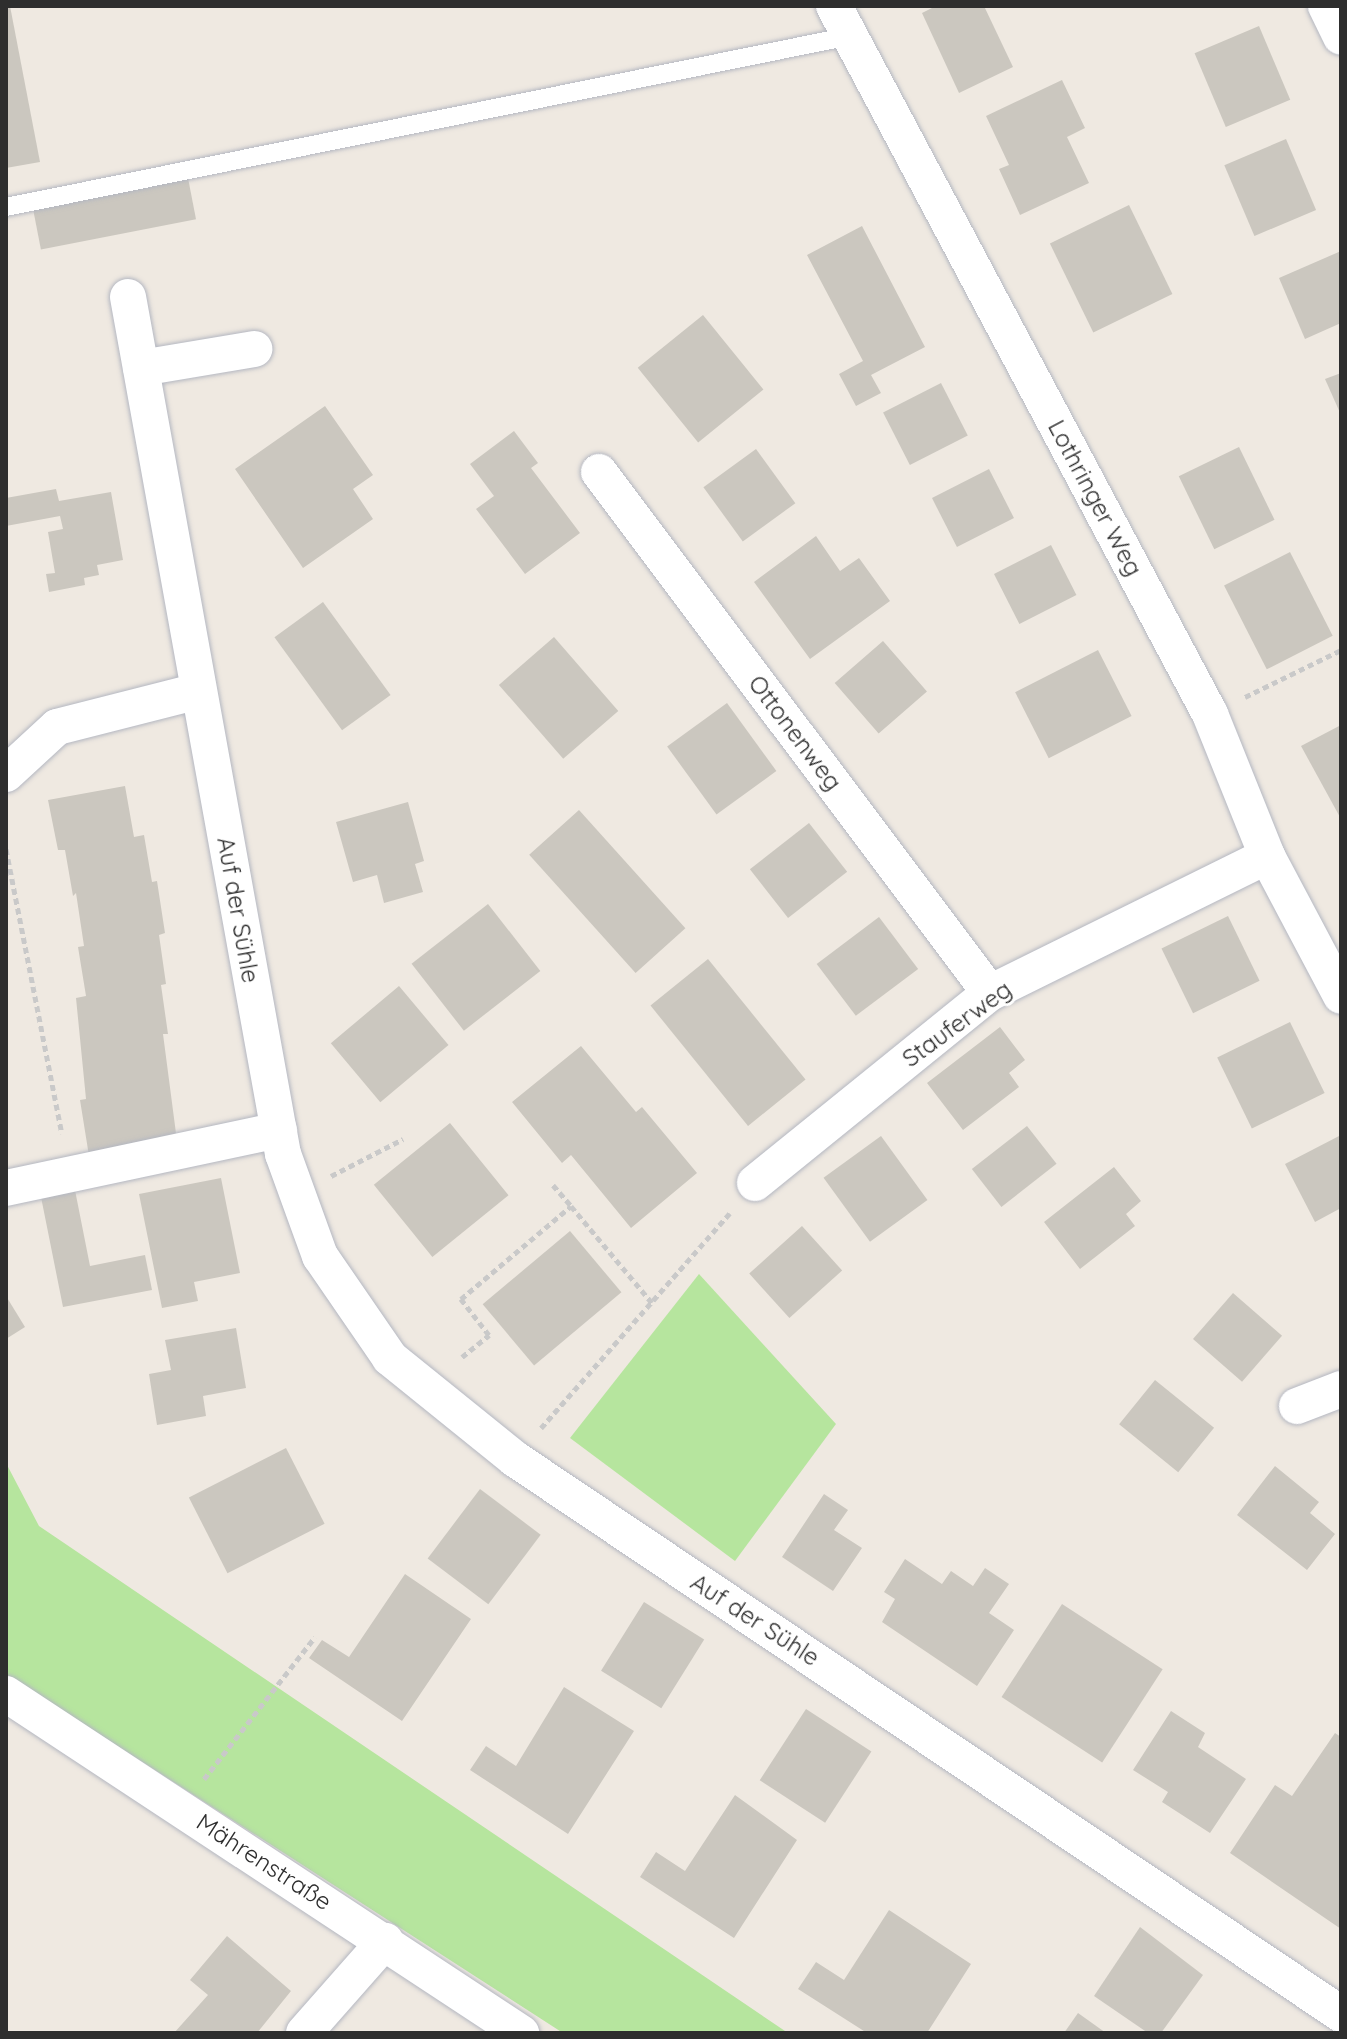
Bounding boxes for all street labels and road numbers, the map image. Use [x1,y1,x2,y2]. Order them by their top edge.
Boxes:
street label: Lothringer Weg [1042,415,1148,581]
street label: Ottonenweg [742,670,848,796]
street label: Auf der Sühle [211,835,265,985]
street label: Stauferweg [897,975,1017,1073]
street label: Auf der Sühle [685,1568,825,1672]
street label: Mährenstraße [191,1808,337,1916]

